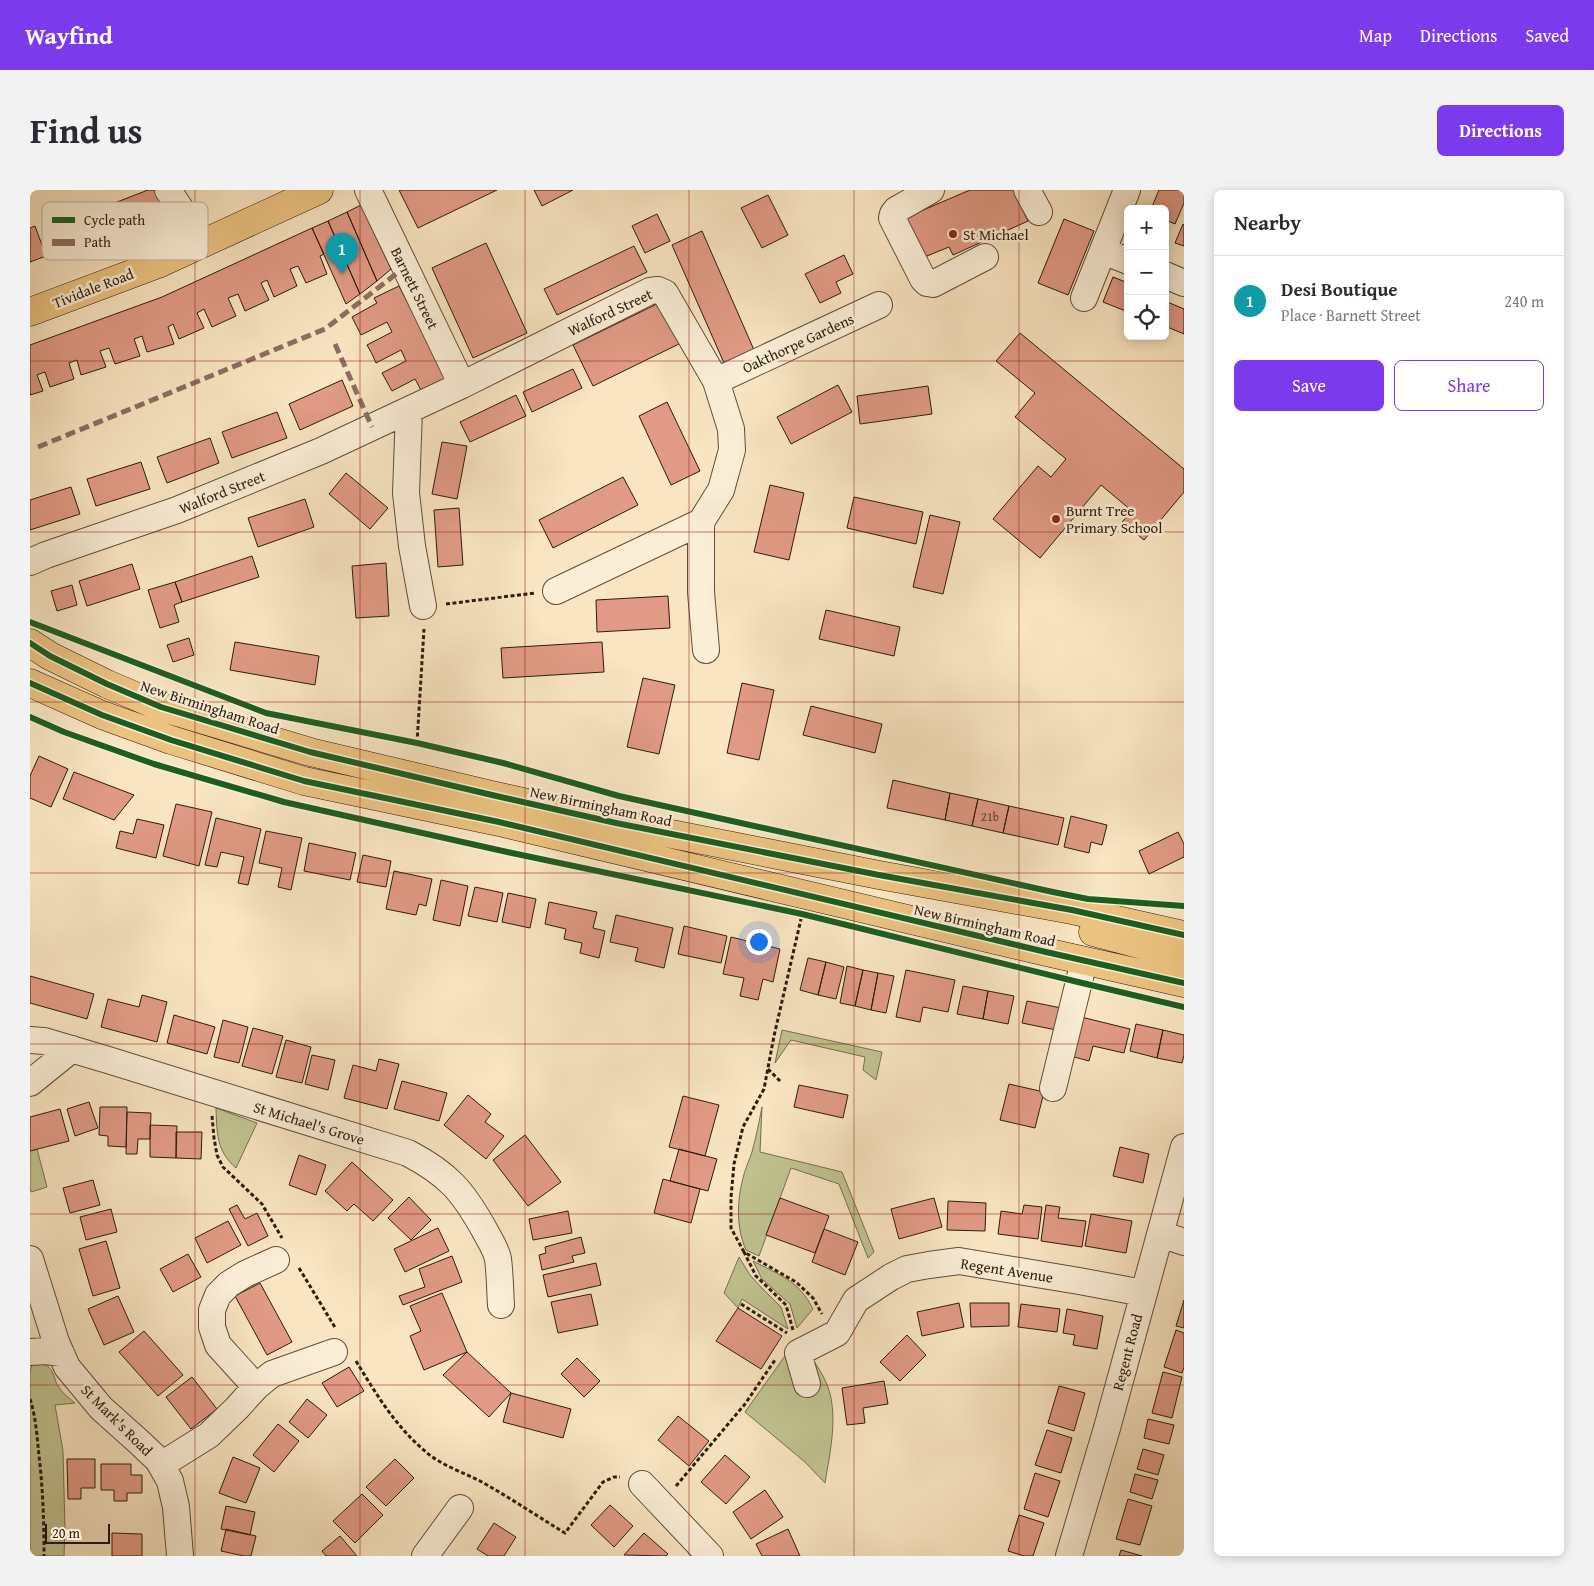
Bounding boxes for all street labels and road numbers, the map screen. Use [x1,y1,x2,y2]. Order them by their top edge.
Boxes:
street label: Barnett Street [386,243,444,333]
street label: Tividale Road [49,263,137,313]
street label: Walford Street [564,283,656,341]
street label: Oakthorpe Gardens [739,308,857,378]
street label: Walford Street [176,465,269,519]
street label: New Birmingham Road [138,675,282,739]
street label: New Birmingham Road [528,781,674,831]
street label: New Birmingham Road [912,899,1058,951]
street label: St Michael's Grove [251,1096,367,1150]
street label: Regent Avenue [959,1252,1055,1288]
street label: Regent Road [1107,1311,1147,1393]
street label: St Mark's Road [76,1379,158,1461]

